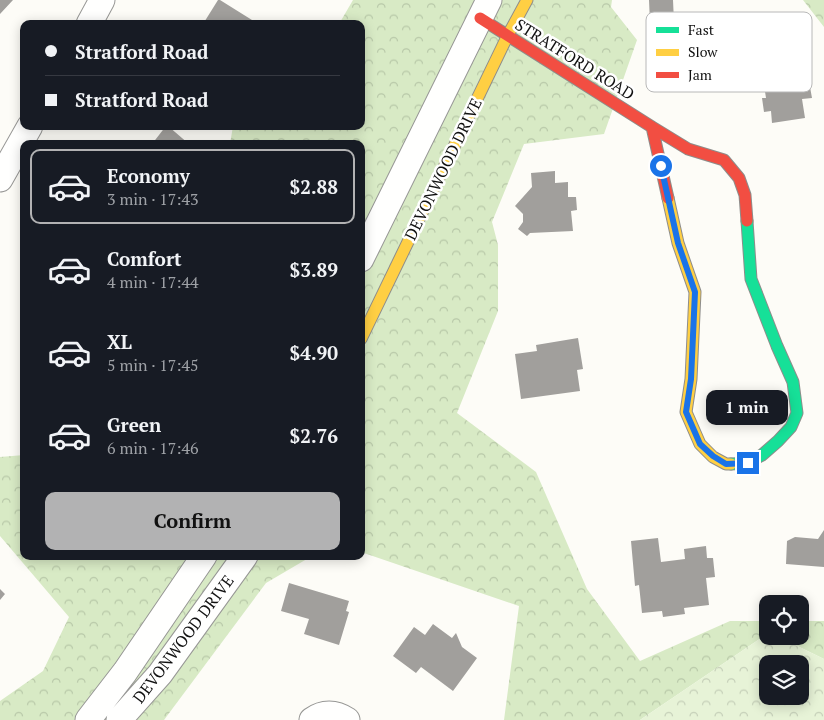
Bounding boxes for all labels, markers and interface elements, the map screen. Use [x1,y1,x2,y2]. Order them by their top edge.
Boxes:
legend [646,12,812,92]
street label: STRATFORD ROAD [511,13,639,105]
text: Fast [688,20,715,39]
text: Stratford Road [75,39,208,64]
text: Slow [688,42,718,61]
text: Jam [688,65,712,84]
text: Stratford Road [75,87,208,112]
street label: DEVONWOOD DRIVE [399,94,487,244]
route start [650,155,672,177]
text: Economy [107,163,190,188]
icon: car [47,164,92,209]
text: $2.88 [289,174,338,199]
text: 3 min · 17:43 [107,188,199,210]
text: Comfort [107,246,182,271]
icon: car [47,247,92,292]
text: $3.89 [289,257,338,282]
text: 4 min · 17:44 [107,271,199,293]
text: XL [107,329,132,354]
icon: car [47,330,92,375]
text: $4.90 [289,340,338,365]
text: 5 min · 17:45 [107,354,199,376]
callout: 1 min [707,390,789,426]
text: 1 min [725,396,769,418]
text: Green [107,412,161,437]
icon: car [47,413,92,458]
text: $2.76 [289,423,338,448]
text: 6 min · 17:46 [107,437,199,459]
route end [737,452,759,474]
button: Confirm [45,492,340,550]
street label: DEVONWOOD DRIVE [128,570,238,708]
map controls [759,595,809,705]
button: locate [759,595,809,645]
button: layers [759,655,809,705]

